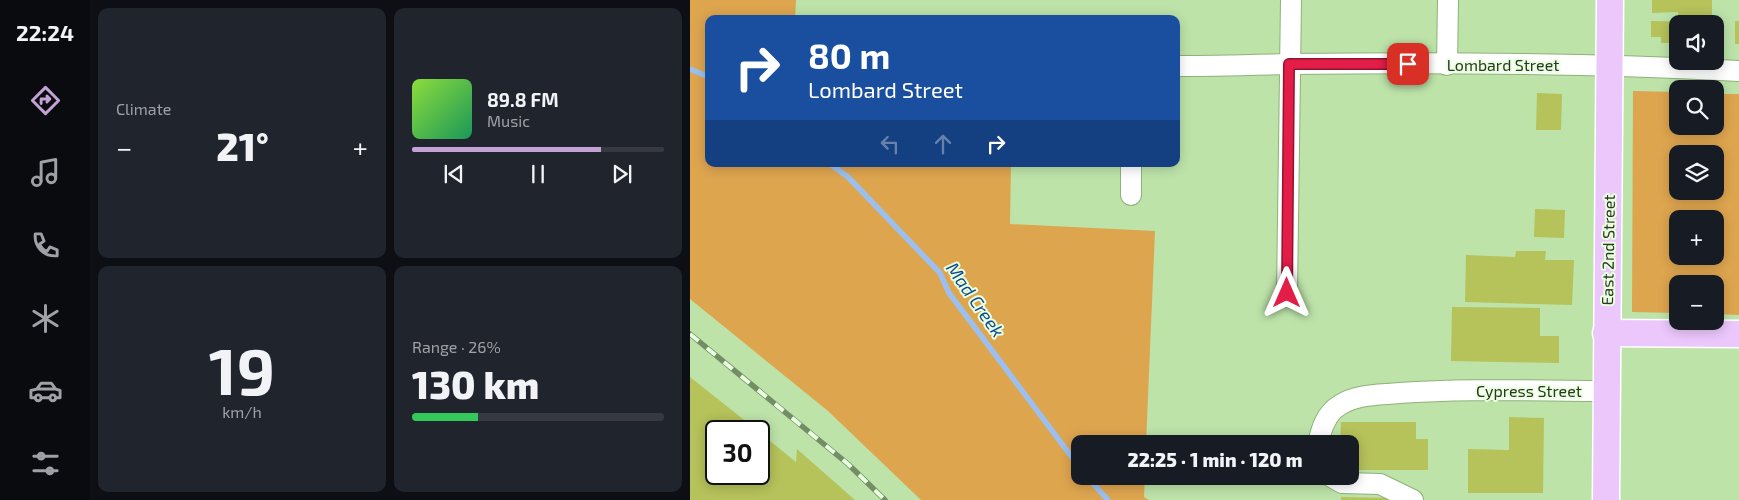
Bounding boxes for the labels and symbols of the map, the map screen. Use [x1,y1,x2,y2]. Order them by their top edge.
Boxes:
pin [1387,43,1429,85]
street label: Lombard Street [1447,55,1559,74]
street label: East 2nd Street [1597,194,1618,306]
water label: Mad Creek [942,258,1010,341]
position arrow [1260,266,1312,318]
street label: Cypress Street [1476,381,1582,400]
speed limit sign: 30 [705,420,770,485]

